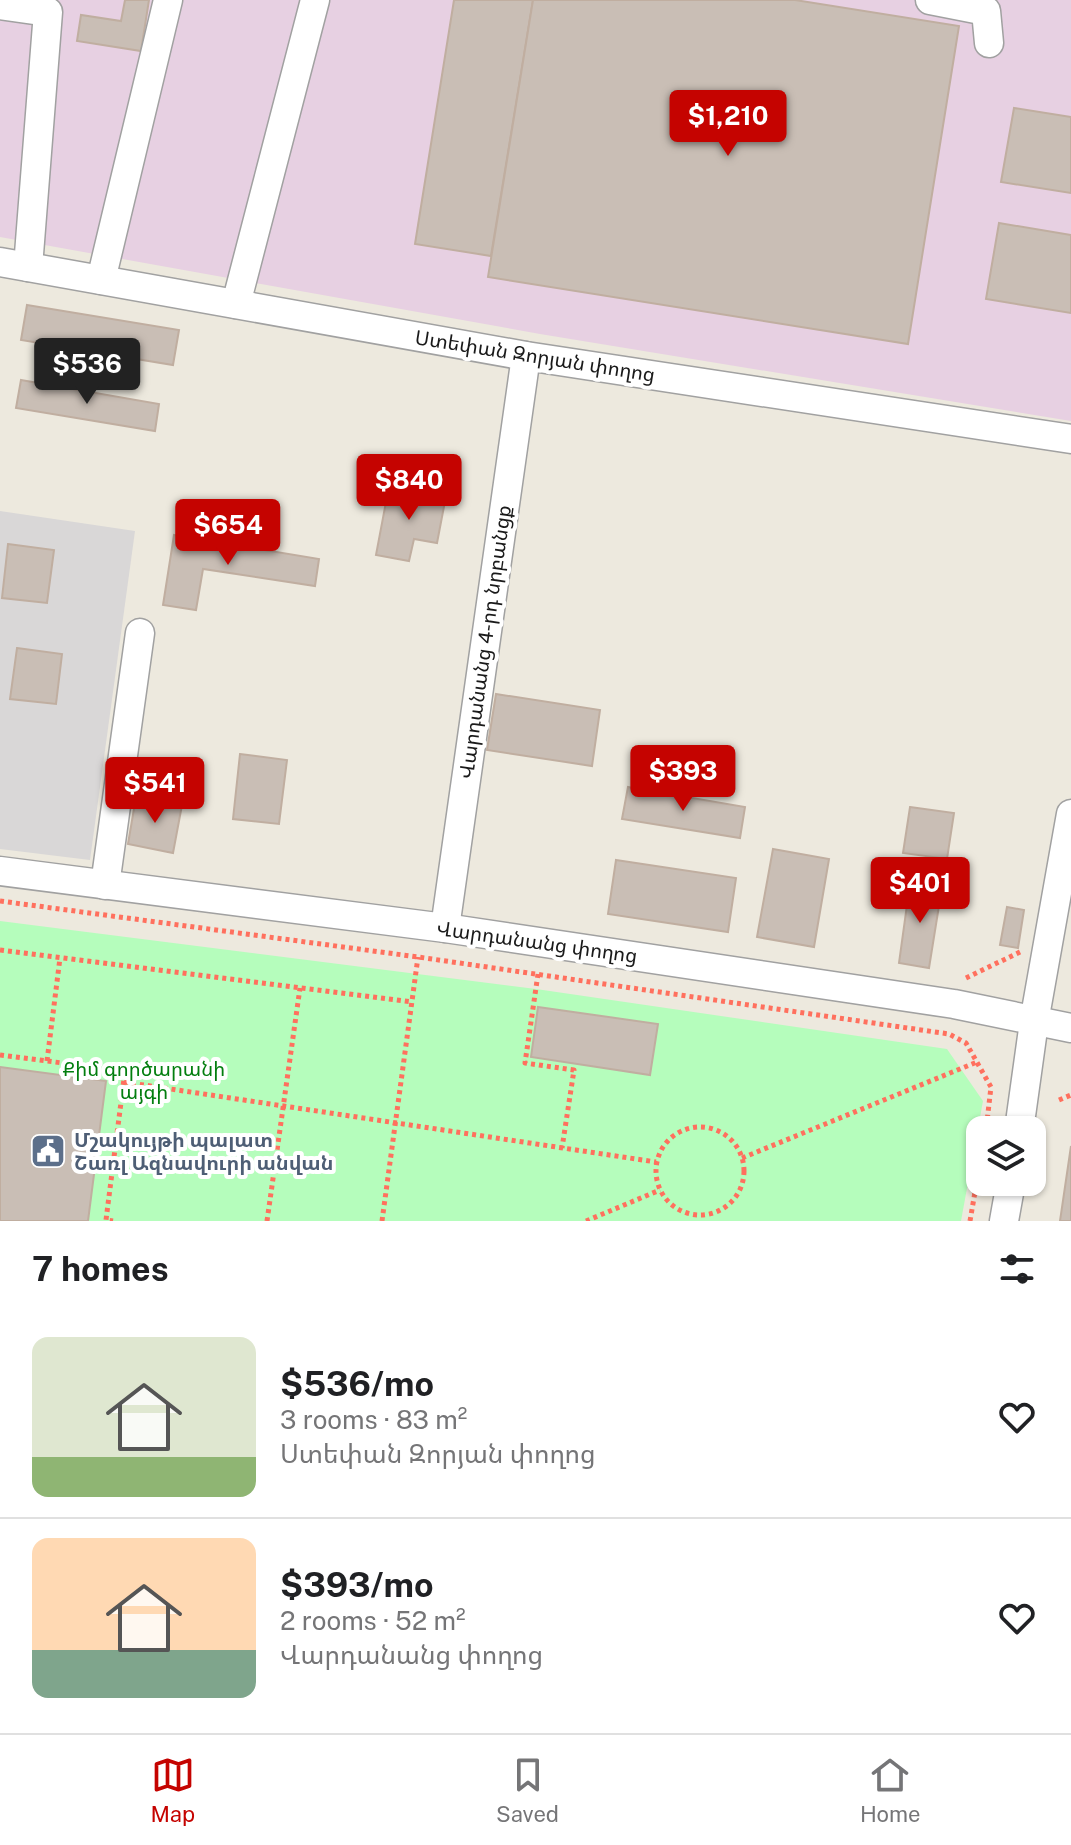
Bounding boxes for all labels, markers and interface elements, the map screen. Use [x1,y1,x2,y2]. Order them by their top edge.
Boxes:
pin: $1,210 [663,90,793,158]
text: $1,210 [688,100,768,131]
street label: Ստեփան Զորյան փողոց [413,325,657,387]
pin: $536 [40,338,134,406]
text: $536 [52,348,122,379]
pin: $840 [362,454,456,522]
text: $840 [375,464,443,495]
pin: $654 [181,499,275,567]
street label: Վարդանանց 4-րդ նրբանցք [454,503,516,781]
text: $654 [193,509,263,540]
pin: $393 [636,745,730,813]
text: $393 [648,755,718,786]
pin: $541 [108,757,202,825]
text: $541 [123,767,187,798]
pin: $401 [873,857,967,925]
text: $401 [889,867,951,898]
street label: Վարդանանց փողոց [435,916,639,968]
park label: Քիմ գործարանի այգի [63,1057,225,1104]
map controls [966,1116,1046,1196]
button: layers [966,1116,1046,1196]
place label: Մշակույթի պալատ Շառլ Ազնավուրի անվան [74,1128,334,1175]
public building icon: Մշակույթի պալատ Շառլ Ազնավուրի անվան [29,1132,67,1170]
icon: filters [995,1247,1039,1291]
text: 7 homes [32,1249,169,1289]
text: $536/mo [280,1364,434,1404]
icon: home [96,1369,192,1465]
icon: heart [995,1395,1039,1439]
text: 3 rooms · 83 m² [280,1404,467,1435]
text: Ստեփան Զորյան փողոց [280,1438,596,1469]
text: $393/mo [280,1565,434,1605]
icon: home [96,1570,192,1666]
icon: heart [995,1596,1039,1640]
text: 2 rooms · 52 m² [280,1605,466,1636]
text: Վարդանանց փողոց [280,1639,543,1670]
tab: Map [150,1753,195,1827]
tab: Saved [496,1753,559,1827]
tab: Home [860,1753,921,1827]

